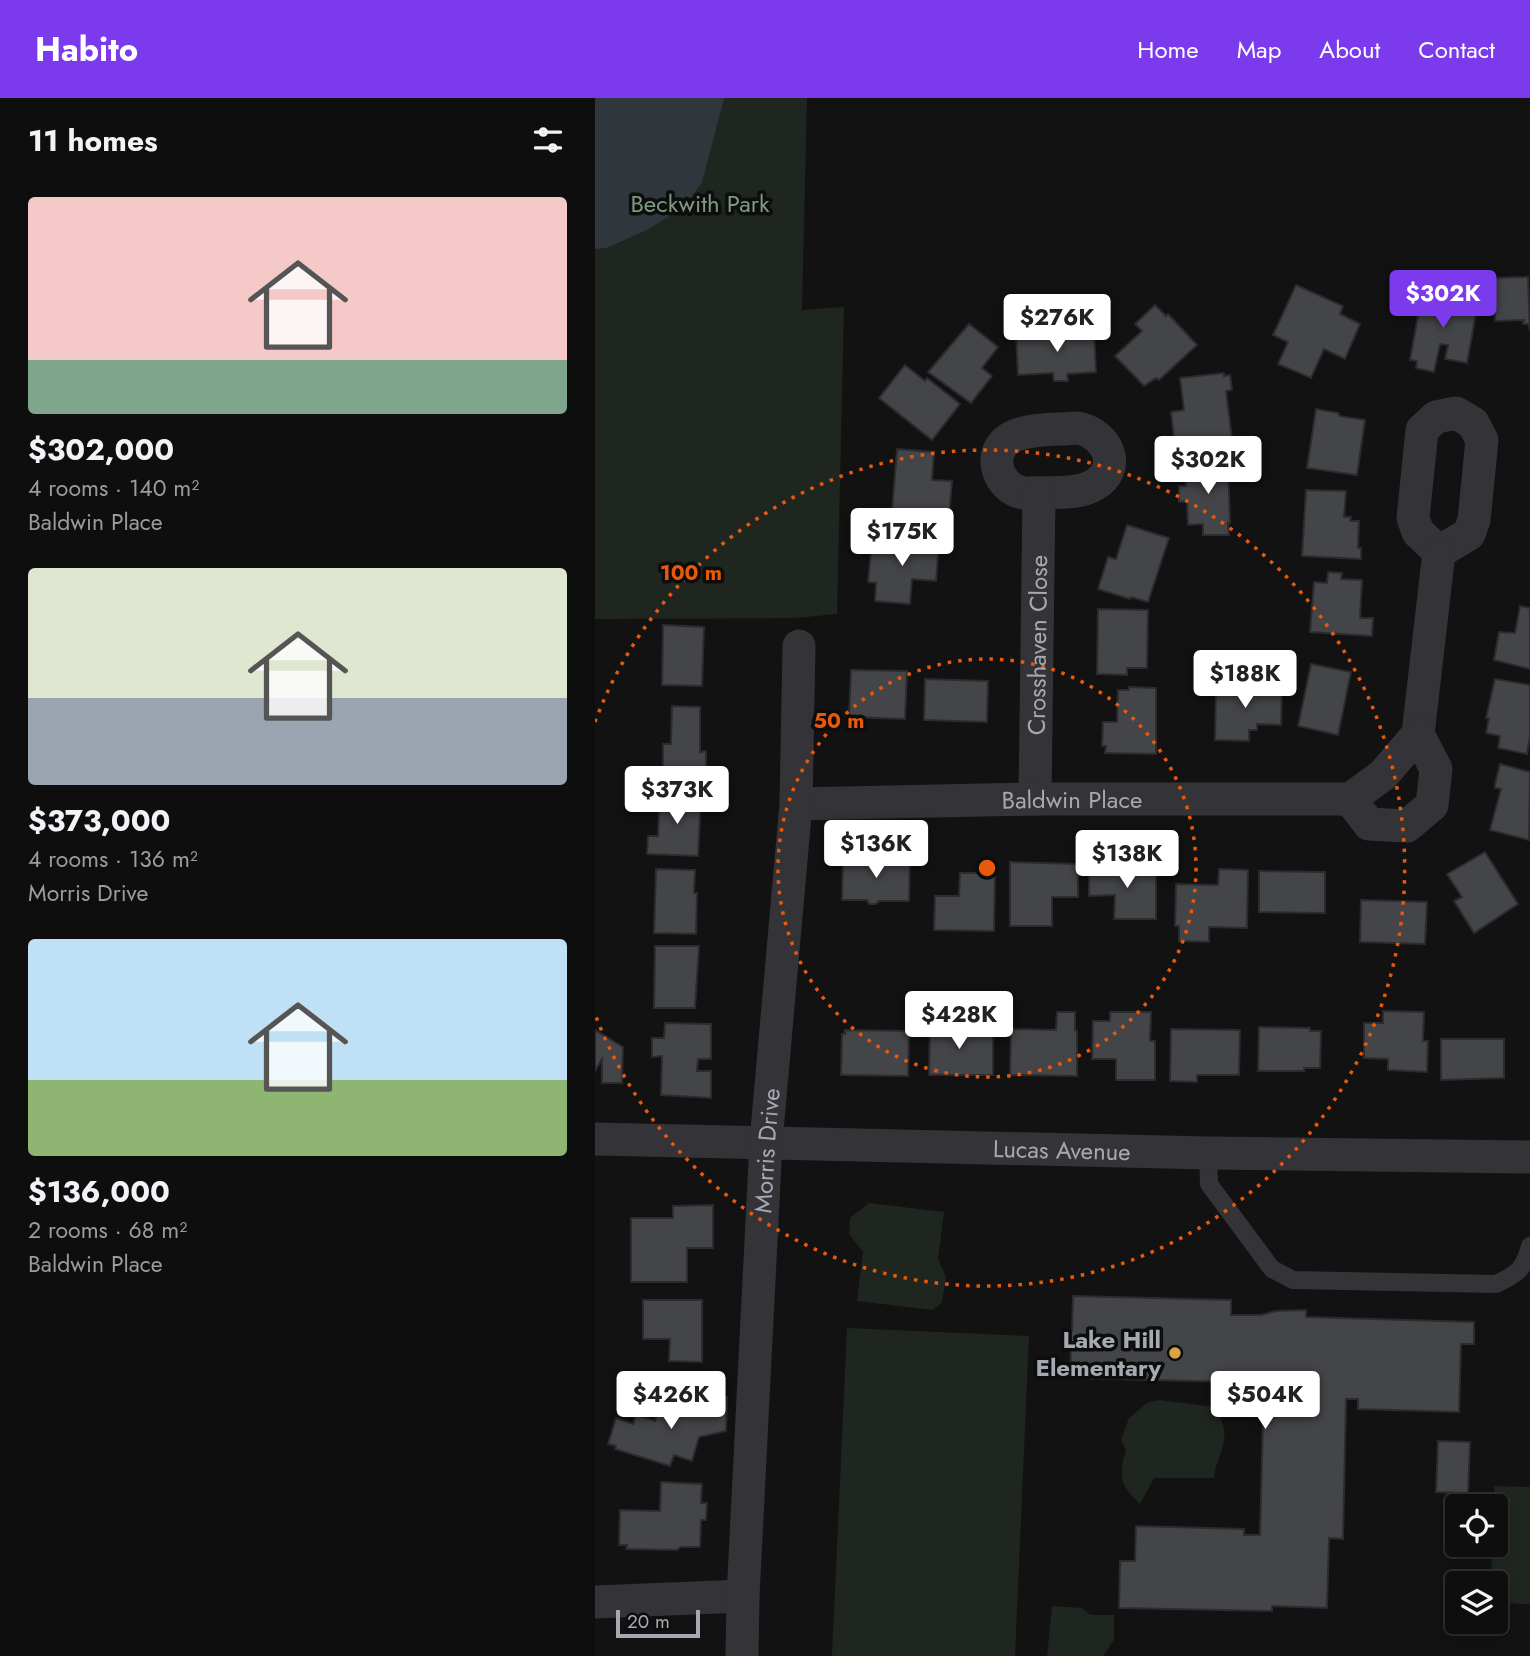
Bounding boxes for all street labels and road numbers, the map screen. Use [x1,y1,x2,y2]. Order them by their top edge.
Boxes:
street label: Crosshaven Close [1018,555,1056,735]
street label: Baldwin Place [1001,782,1142,817]
street label: Morris Drive [745,1086,788,1214]
street label: Lucas Avenue [993,1131,1131,1169]

